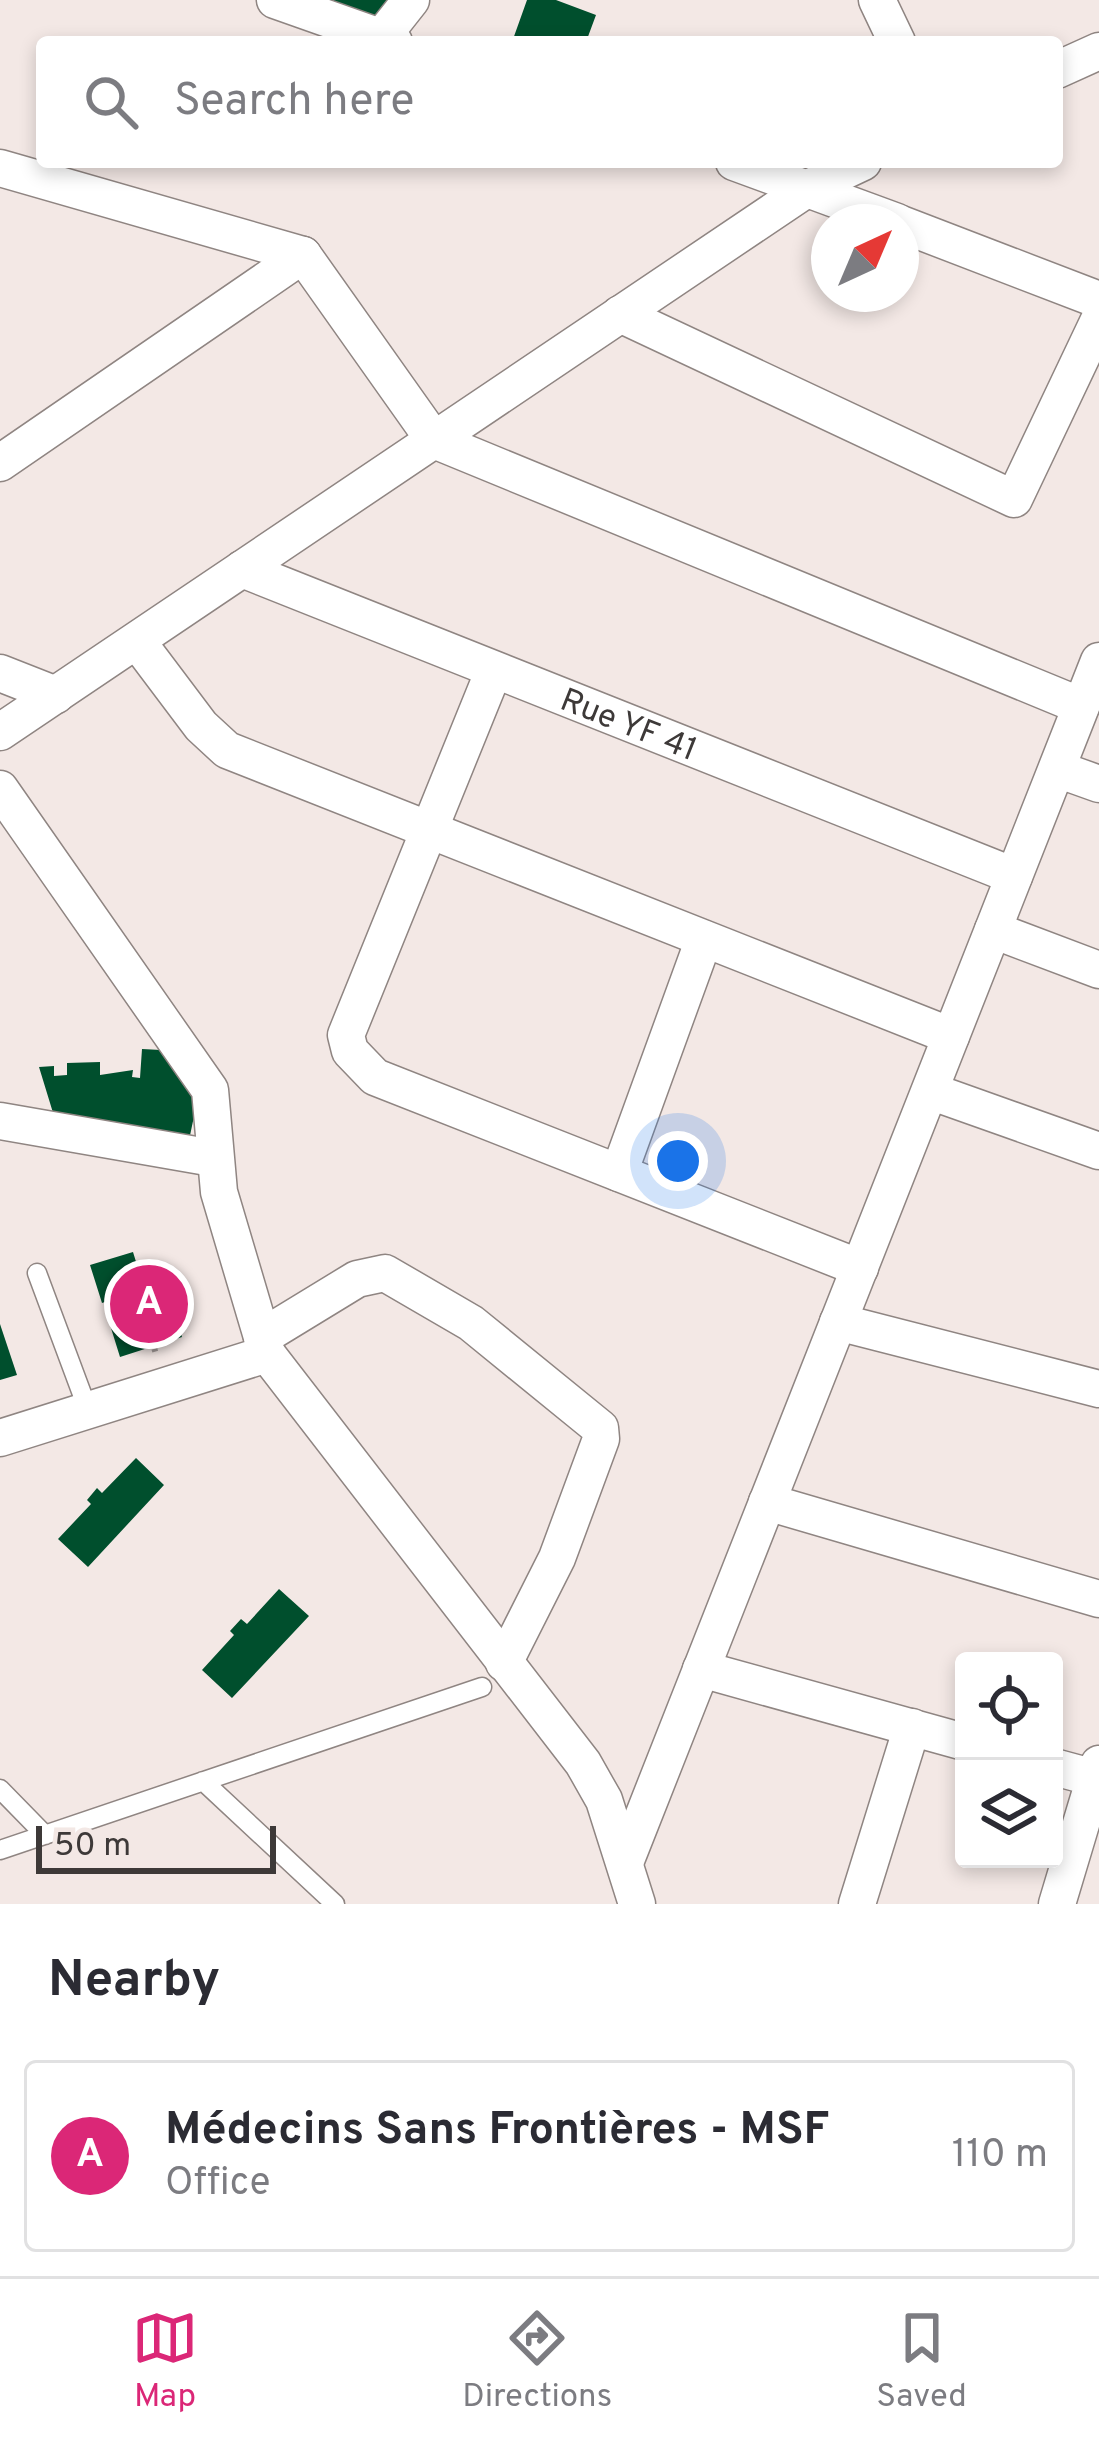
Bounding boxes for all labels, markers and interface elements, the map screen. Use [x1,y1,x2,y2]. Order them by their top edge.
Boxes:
search box [36,36,1063,168]
icon: search [78,69,144,135]
text: Search here [174,74,414,131]
north arrow [811,204,919,312]
street label: Rue YF 41 [553,681,703,773]
your location [648,1131,708,1191]
pin: A [110,1259,188,1349]
map controls [955,1652,1063,1868]
button: locate [955,1652,1063,1760]
button: layers [955,1760,1063,1868]
scale bar [36,1820,276,1873]
text: 50 m [54,1826,131,1868]
text: Nearby [48,1950,220,2015]
text: Médecins Sans Frontières - MSF [165,2103,829,2160]
text: A [76,2132,104,2181]
text: 110 m [952,2132,1048,2181]
text: Office [165,2160,270,2209]
tab: Map [132,2305,198,2419]
tab: Directions [462,2305,612,2419]
tab: Saved [876,2305,967,2419]

